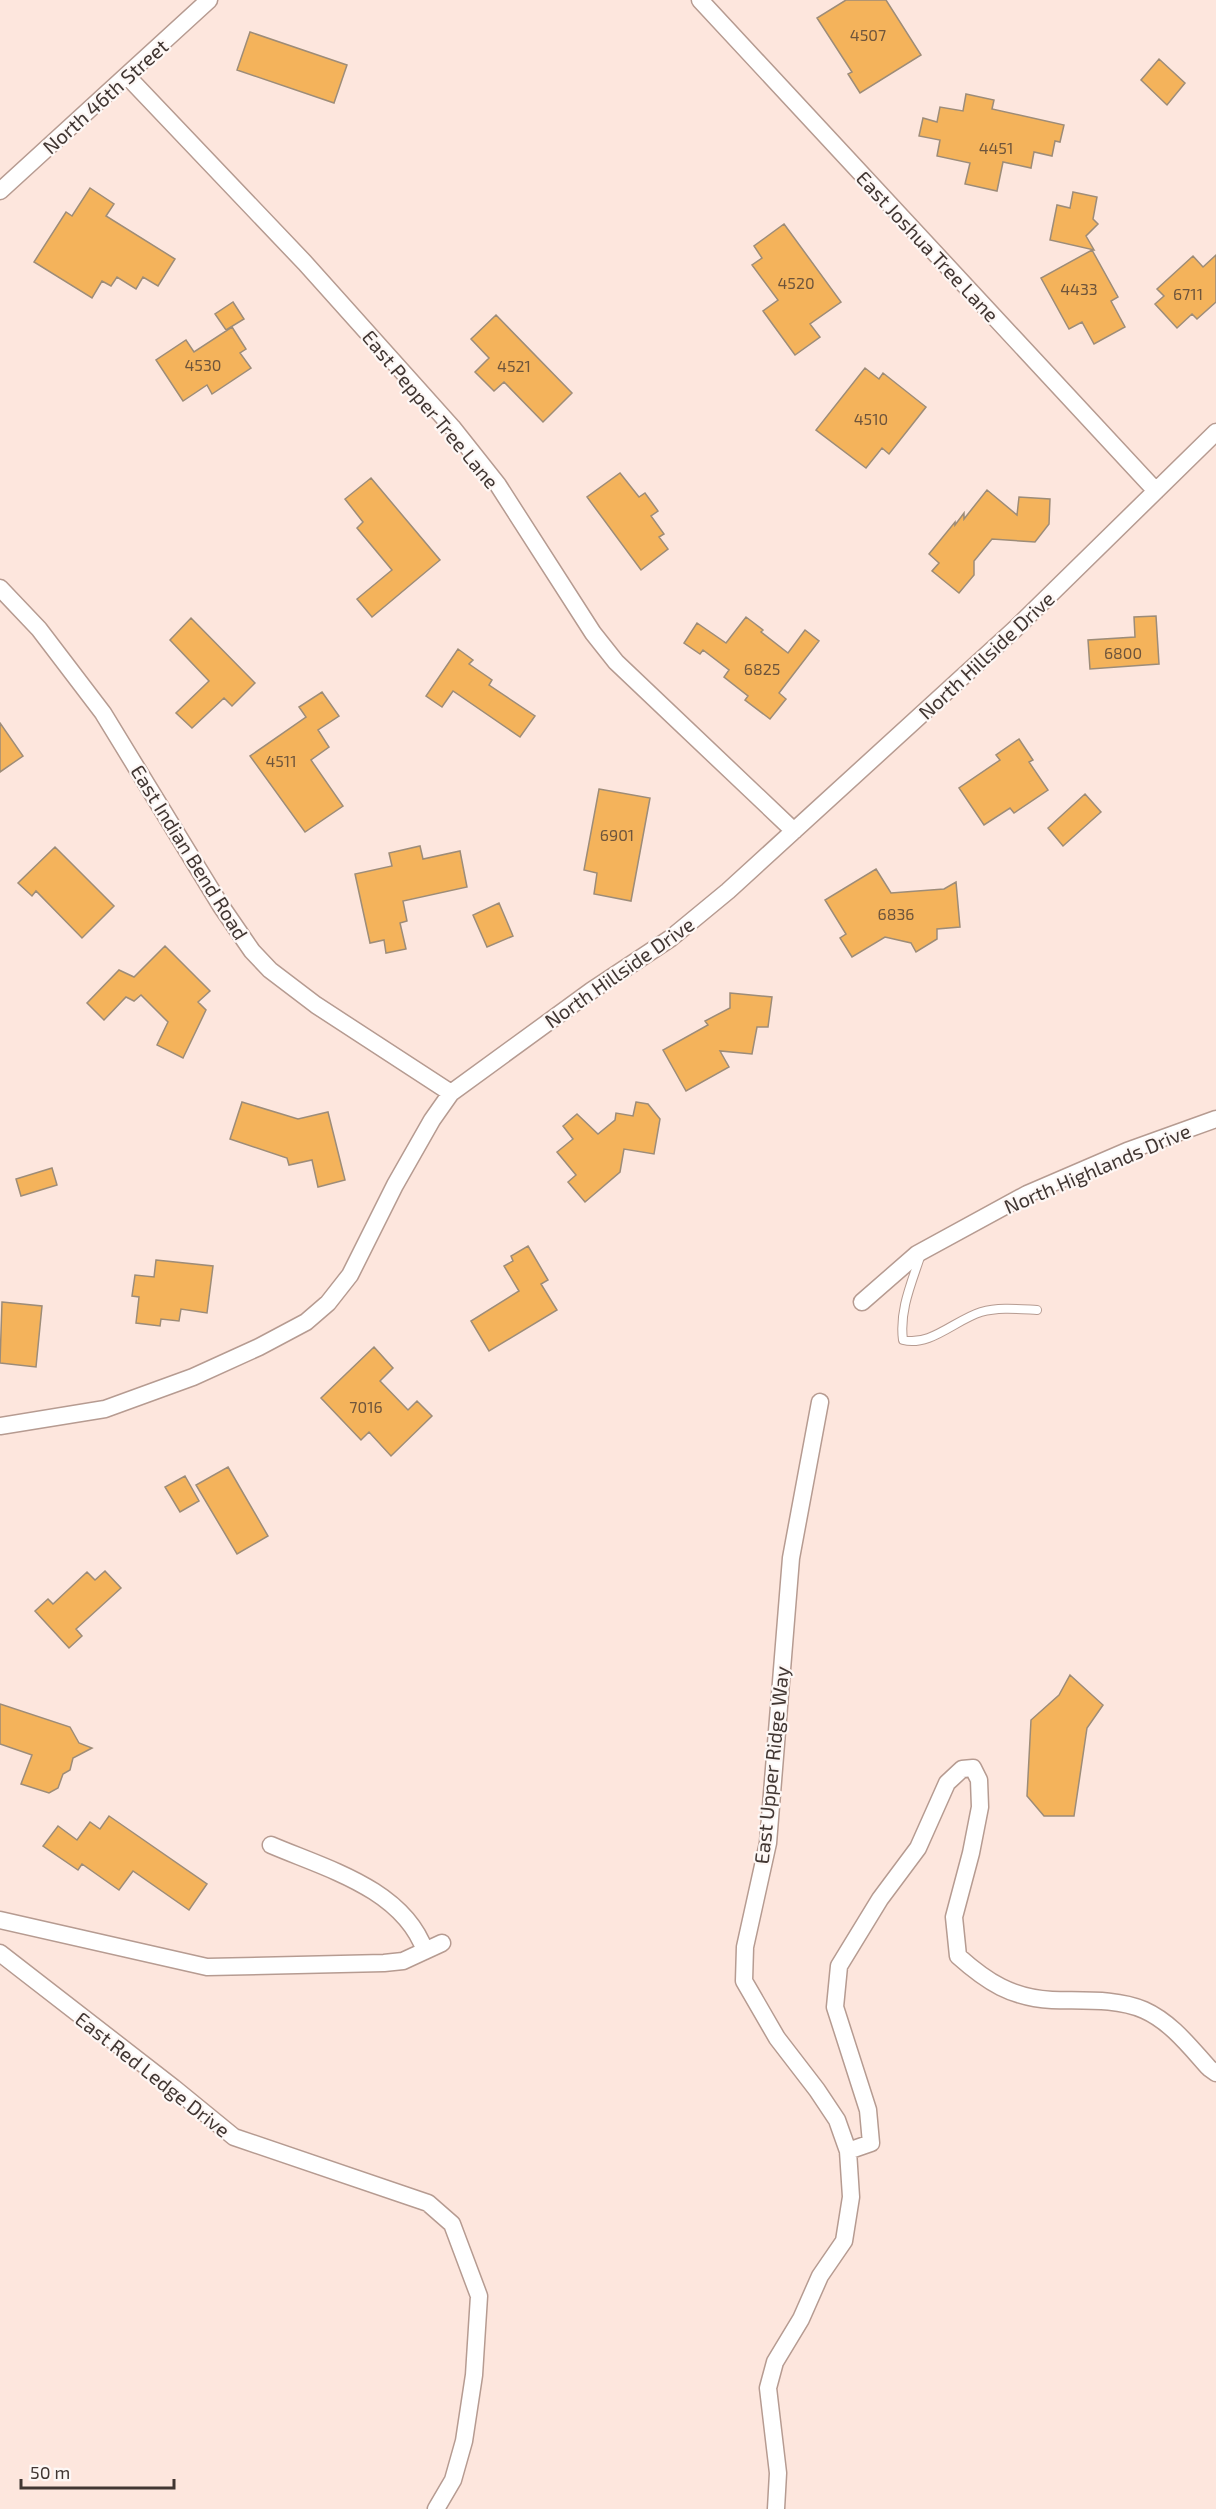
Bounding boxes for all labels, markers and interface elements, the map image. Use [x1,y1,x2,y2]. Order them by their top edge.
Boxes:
house number: 4507 [850,25,886,44]
street label: North 46th Street [37,33,173,159]
house number: 4451 [979,138,1013,157]
street label: East Joshua Tree Lane [852,166,1004,326]
house number: 4520 [777,273,815,292]
house number: 4433 [1060,279,1098,298]
house number: 6711 [1173,284,1203,303]
street label: East Pepper Tree Lane [358,325,504,493]
house number: 4530 [185,355,221,374]
house number: 4521 [497,356,531,375]
house number: 4510 [854,409,888,428]
street label: North Hillside Drive [913,586,1059,724]
house number: 6800 [1104,643,1142,662]
house number: 6825 [744,659,780,678]
house number: 4511 [265,751,297,770]
street label: East Indian Bend Road [126,760,254,944]
house number: 6901 [600,825,634,844]
house number: 6836 [878,904,914,923]
street label: North Hillside Drive [540,912,698,1032]
street label: North Highlands Drive [1000,1118,1194,1218]
house number: 7016 [349,1397,383,1416]
street label: East Upper Ridge Way [749,1664,793,1865]
street label: East Red Ledge Drive [71,2006,235,2142]
scale bar [21,2452,174,2490]
text: 50 m [30,2461,70,2483]

